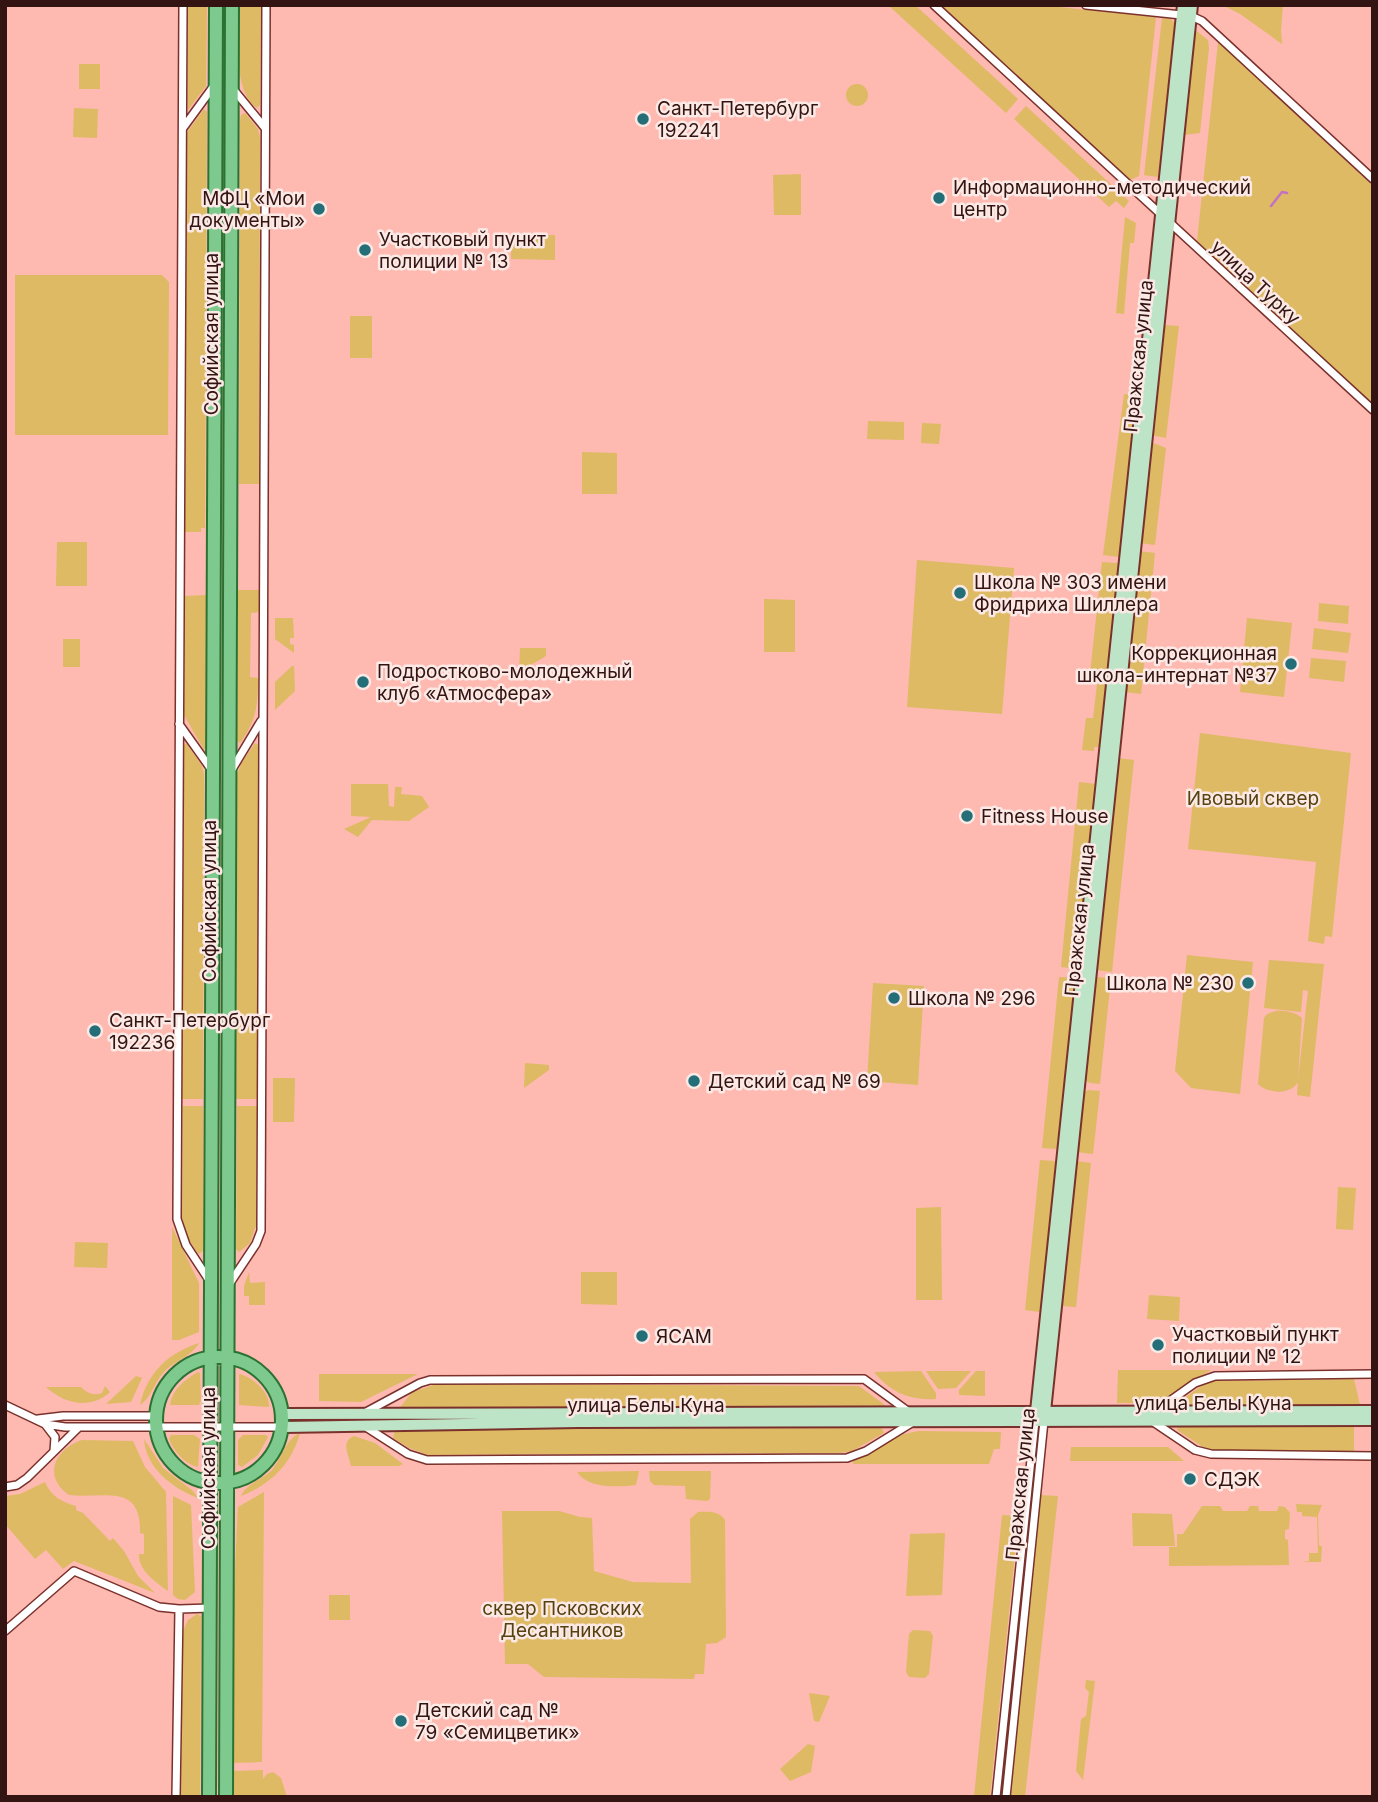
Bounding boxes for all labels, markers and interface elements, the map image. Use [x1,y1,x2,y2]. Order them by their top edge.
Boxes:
place label: Санкт-Петербург 192241 [657,97,818,142]
marker: Санкт-Петербург 192241 [635,111,651,127]
place label: Информационно-методический центр [953,176,1251,221]
place label: МФЦ «Мои документы» [190,187,305,232]
marker: Информационно-методический центр [931,190,947,206]
marker: МФЦ «Мои документы» [311,201,327,217]
place label: Участковый пункт полиции № 13 [379,228,546,273]
street label: улица Турку [1206,235,1305,330]
marker: Участковый пункт полиции № 13 [357,242,373,258]
street label: Софийская улица [200,253,223,415]
street label: Пражская улица [1119,279,1158,433]
place label: Школа № 303 имени Фридриха Шиллера [974,571,1167,616]
marker: Школа № 303 имени Фридриха Шиллера [952,585,968,601]
place label: Коррекционная школа-интернат №37 [1077,642,1277,687]
marker: Коррекционная школа-интернат №37 [1283,656,1299,672]
place label: Подростково-молодежный клуб «Атмосфера» [377,660,632,705]
marker: Подростково-молодежный клуб «Атмосфера» [355,674,371,690]
park label: Ивовый сквер [1187,787,1319,810]
place label: Fitness House [981,805,1109,828]
marker: Fitness House [959,808,975,824]
street label: Софийская улица [198,820,221,982]
street label: Пражская улица [1060,843,1099,997]
place label: Школа № 230 [1106,972,1234,995]
marker: Школа № 230 [1240,975,1256,991]
place label: Школа № 296 [908,987,1036,1010]
marker: Школа № 296 [886,990,902,1006]
place label: Санкт-Петербург 192236 [109,1009,270,1054]
marker: Санкт-Петербург 192236 [87,1023,103,1039]
place label: Детский сад № 69 [708,1070,881,1093]
marker: Детский сад № 69 [686,1073,702,1089]
place label: Участковый пункт полиции № 12 [1172,1323,1339,1368]
place label: ЯСАМ [656,1325,712,1348]
marker: ЯСАМ [634,1328,650,1344]
marker: Участковый пункт полиции № 12 [1150,1337,1166,1353]
street label: Софийская улица [197,1387,220,1549]
street label: улица Белы Куна [1134,1392,1292,1415]
street label: улица Белы Куна [567,1394,725,1417]
street label: Пражская улица [1001,1407,1040,1561]
place label: СДЭК [1204,1468,1260,1491]
marker: СДЭК [1182,1471,1198,1487]
park label: сквер Псковских Десантников [482,1597,642,1642]
place label: Детский сад № 79 «Семицветик» [415,1699,580,1744]
marker: Детский сад № 79 «Семицветик» [393,1713,409,1729]

